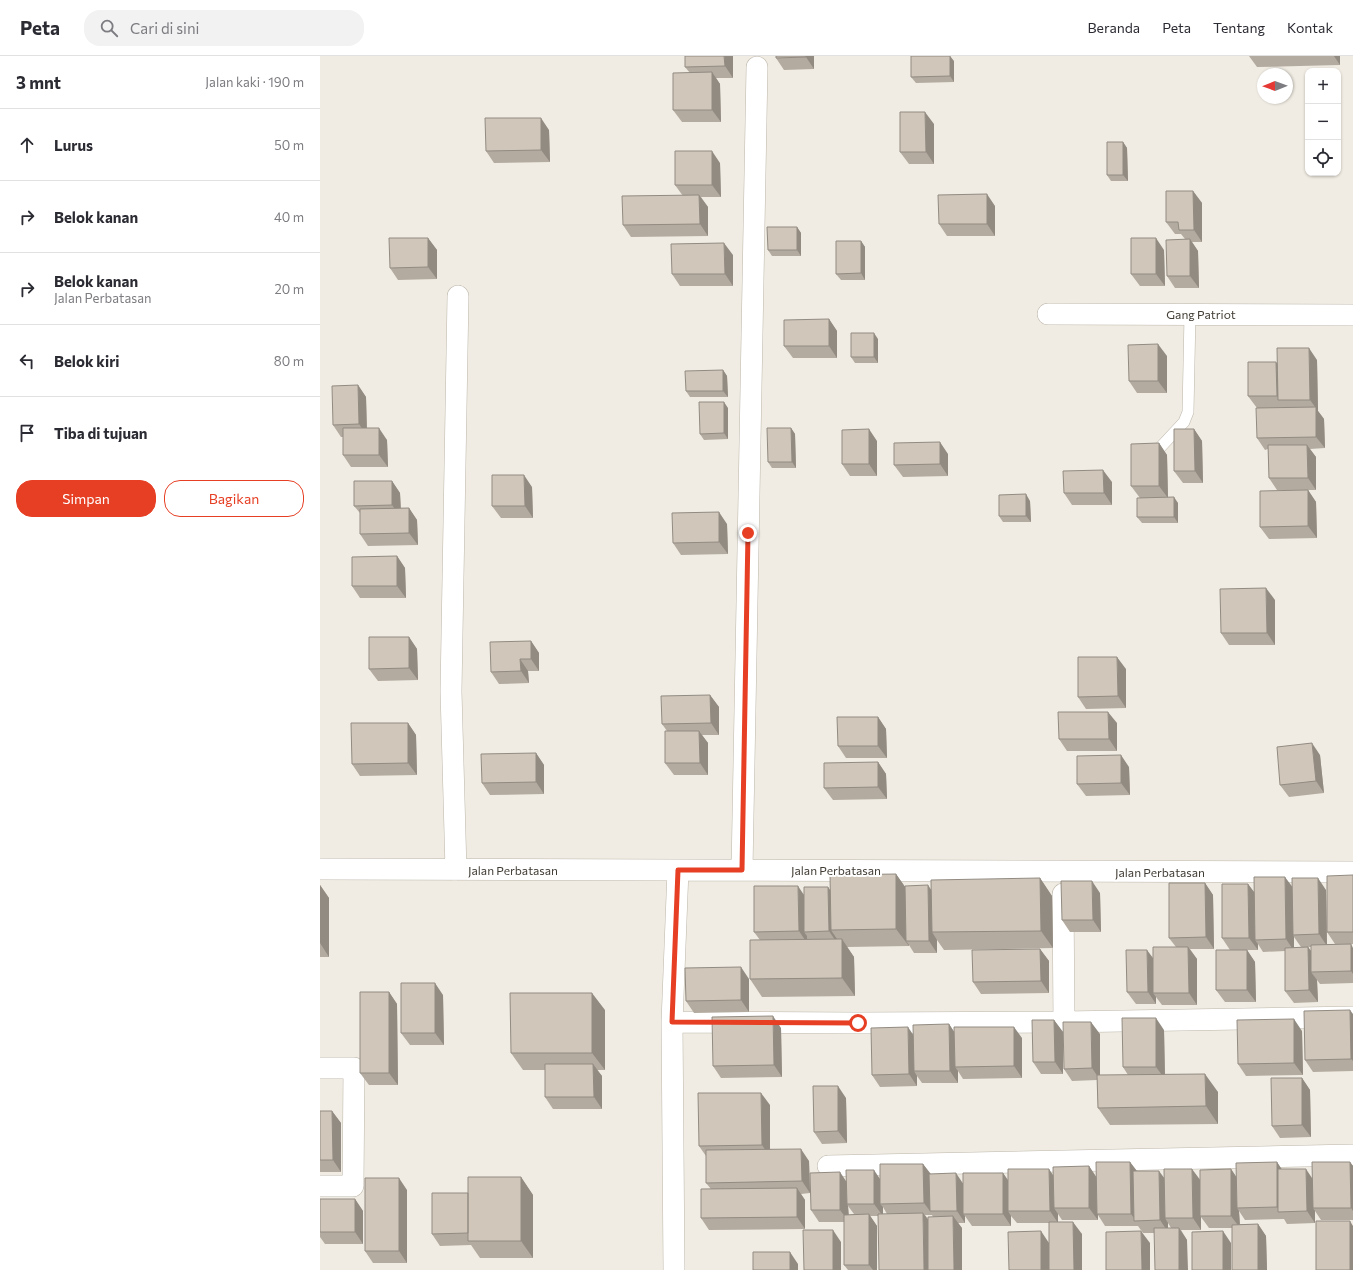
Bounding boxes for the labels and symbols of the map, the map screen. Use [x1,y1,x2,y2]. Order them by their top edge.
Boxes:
north arrow [1257,68,1293,104]
street label: Gang Patriot [1166,307,1236,321]
route end [739,524,757,542]
street label: Jalan Perbatasan [468,863,558,878]
street label: Jalan Perbatasan [791,863,881,878]
street label: Jalan Perbatasan [1115,865,1205,880]
route start [849,1014,867,1032]

